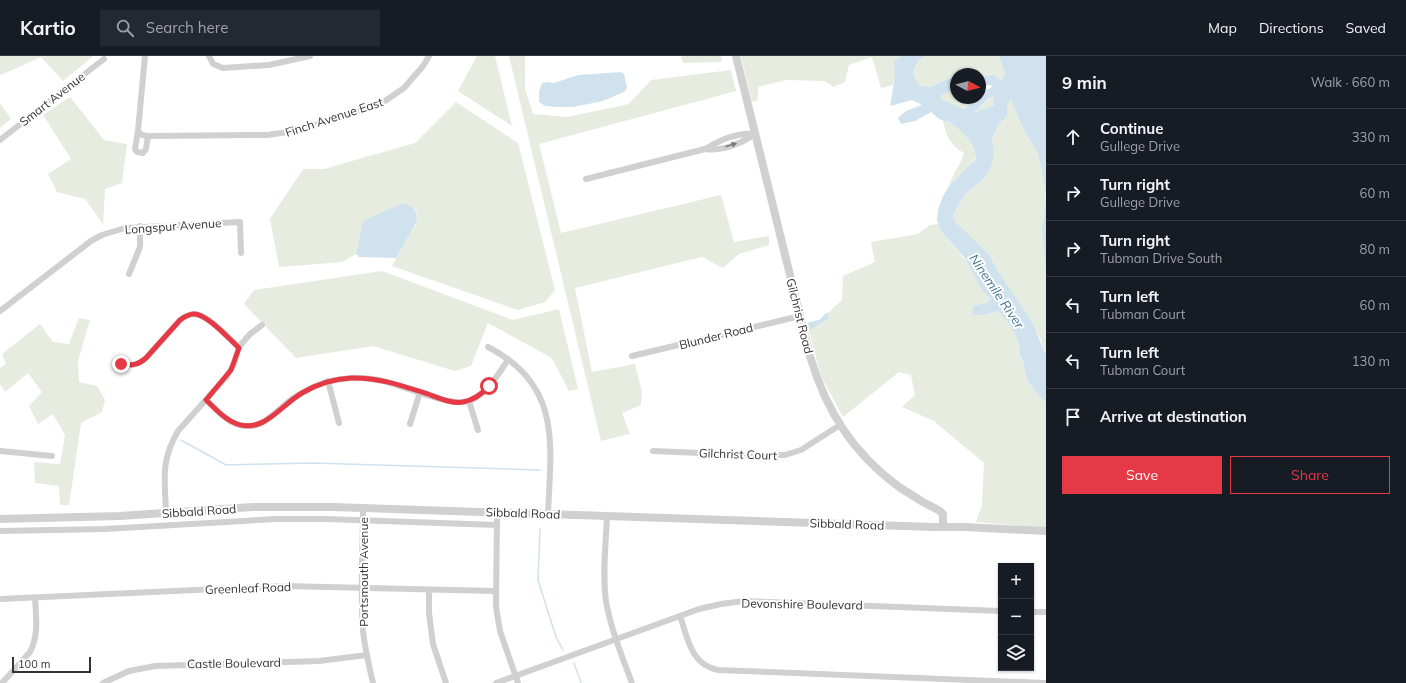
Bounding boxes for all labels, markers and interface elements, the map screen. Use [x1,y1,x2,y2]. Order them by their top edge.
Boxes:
search box [100,10,380,46]
text: Kartio [20,16,76,40]
icon: search [114,17,136,39]
text: Search here [146,18,228,37]
text: Map [1208,19,1237,37]
text: Directions [1259,19,1324,37]
text: Saved [1346,19,1386,37]
north arrow [950,68,986,104]
street label: Smart Avenue [16,69,88,129]
text: 9 min [1062,72,1107,93]
text: Walk · 660 m [1311,74,1390,90]
street label: Finch Avenue East [283,94,385,140]
text: Continue [1100,119,1163,138]
icon: ahead [1062,126,1084,148]
text: 330 m [1352,129,1390,145]
text: Gullege Drive [1100,138,1180,154]
one-way arrow [725,142,737,148]
text: Turn right [1100,175,1170,194]
icon: right [1062,182,1084,204]
text: 60 m [1360,185,1390,201]
text: Gullege Drive [1100,194,1180,210]
street label: Longspur Avenue [124,215,222,237]
text: Turn right [1100,231,1170,250]
icon: right [1062,238,1084,260]
text: 80 m [1360,241,1390,257]
text: Tubman Drive South [1100,250,1222,266]
water label: Ninemile River [966,251,1028,332]
street label: Gilchrist Road [783,277,817,355]
text: Turn left [1100,287,1159,306]
icon: left [1062,294,1084,316]
text: 60 m [1360,297,1390,313]
text: Tubman Court [1100,306,1185,322]
street label: Blunder Road [678,320,754,352]
text: Turn left [1100,343,1159,362]
icon: left [1062,350,1084,372]
text: 130 m [1352,353,1390,369]
route end [112,355,130,373]
text: Tubman Court [1100,362,1185,378]
route start [480,377,498,395]
icon: arrive [1062,406,1084,428]
text: Arrive at destination [1100,407,1247,426]
street label: Gilchrist Court [699,445,777,463]
button: Save [1062,456,1222,494]
button: Share [1230,456,1390,494]
street label: Sibbald Road [161,501,237,521]
street label: Sibbald Road [485,504,561,522]
street label: Sibbald Road [809,515,885,533]
street label: Portsmouth Avenue [356,517,371,627]
map controls [998,563,1034,671]
button: + [998,563,1034,599]
street label: Greenleaf Road [205,579,291,597]
street label: Devonshire Boulevard [741,595,863,613]
button: − [998,599,1034,635]
button: layers [998,635,1034,671]
scale bar [12,655,91,674]
street label: Castle Boulevard [187,655,281,671]
text: 100 m [18,657,50,671]

